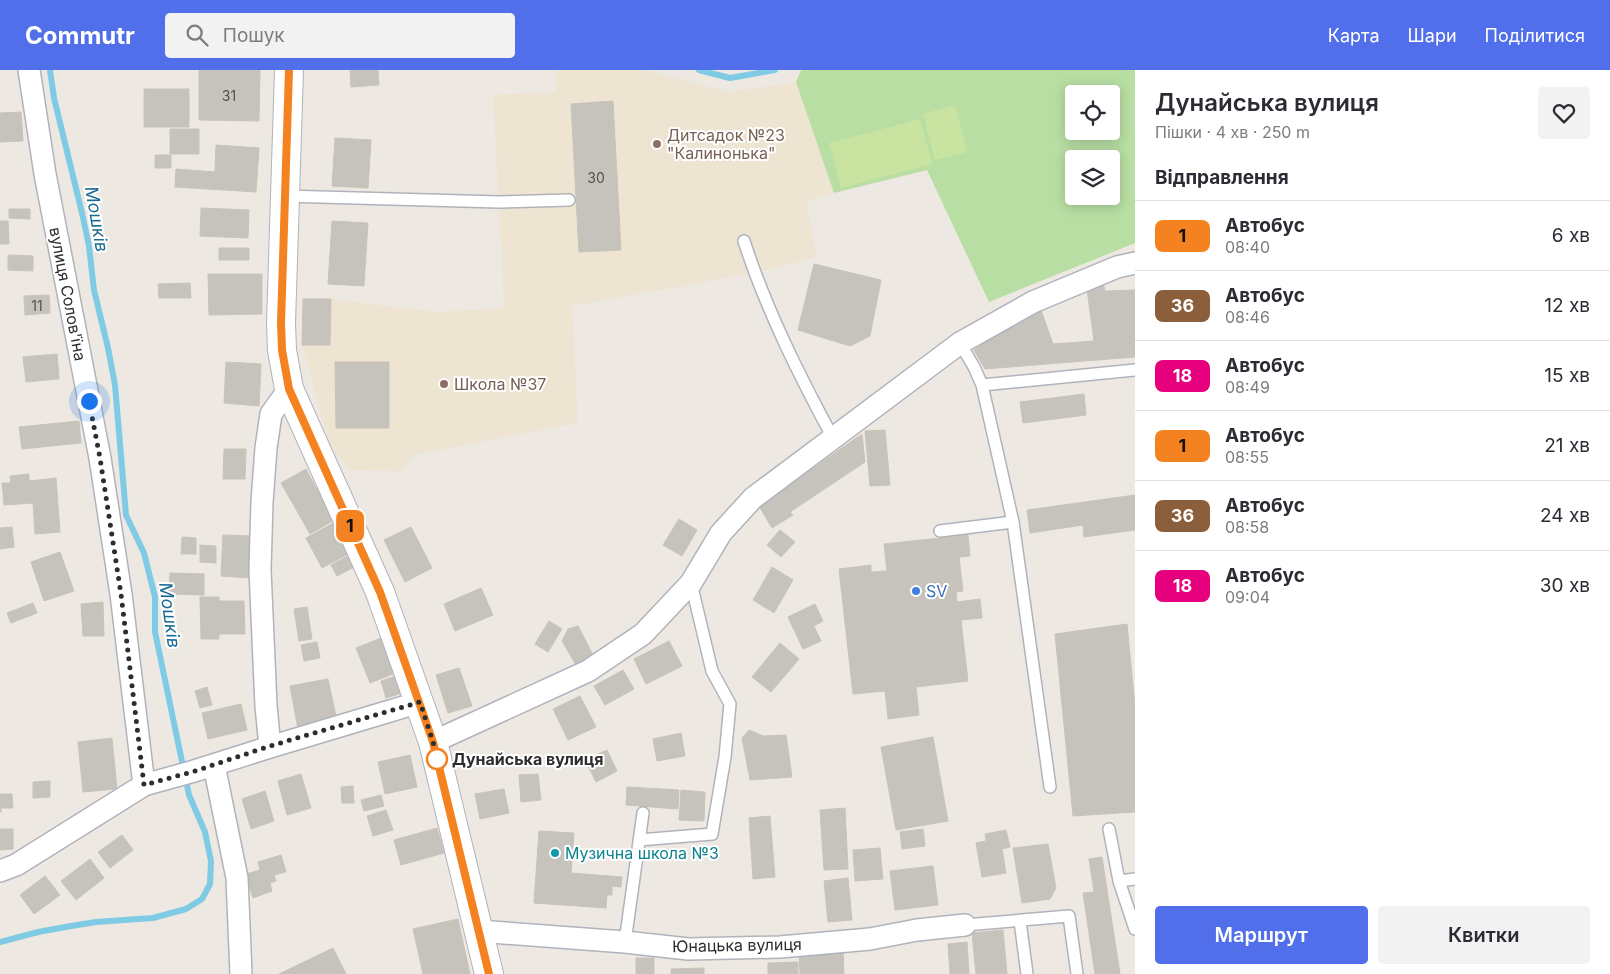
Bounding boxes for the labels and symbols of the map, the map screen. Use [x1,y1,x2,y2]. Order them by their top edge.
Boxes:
house number: 31 [222,87,236,104]
place label: Дитсадок №23 "Калинонька" [667,125,785,163]
marker: Дитсадок №23 "Калинонька" [651,138,663,150]
house number: 30 [587,169,605,186]
water label: Мошків [81,185,113,253]
street label: вулиця Солов'їна [45,226,91,362]
house number: 11 [31,297,43,314]
place label: Школа №37 [454,374,546,394]
marker: Школа №37 [438,378,450,390]
your location [77,389,102,414]
line badge: 1 [334,510,366,542]
water label: Мошків [155,581,185,649]
place label: SV [926,581,947,601]
marker: SV [910,585,922,597]
marker: Дунайська вулиця [426,748,448,770]
place label: Дунайська вулиця [452,749,604,769]
place label: Музична школа №3 [565,843,719,863]
marker: Музична школа №3 [549,847,561,859]
street label: Юнацька вулиця [672,934,802,956]

